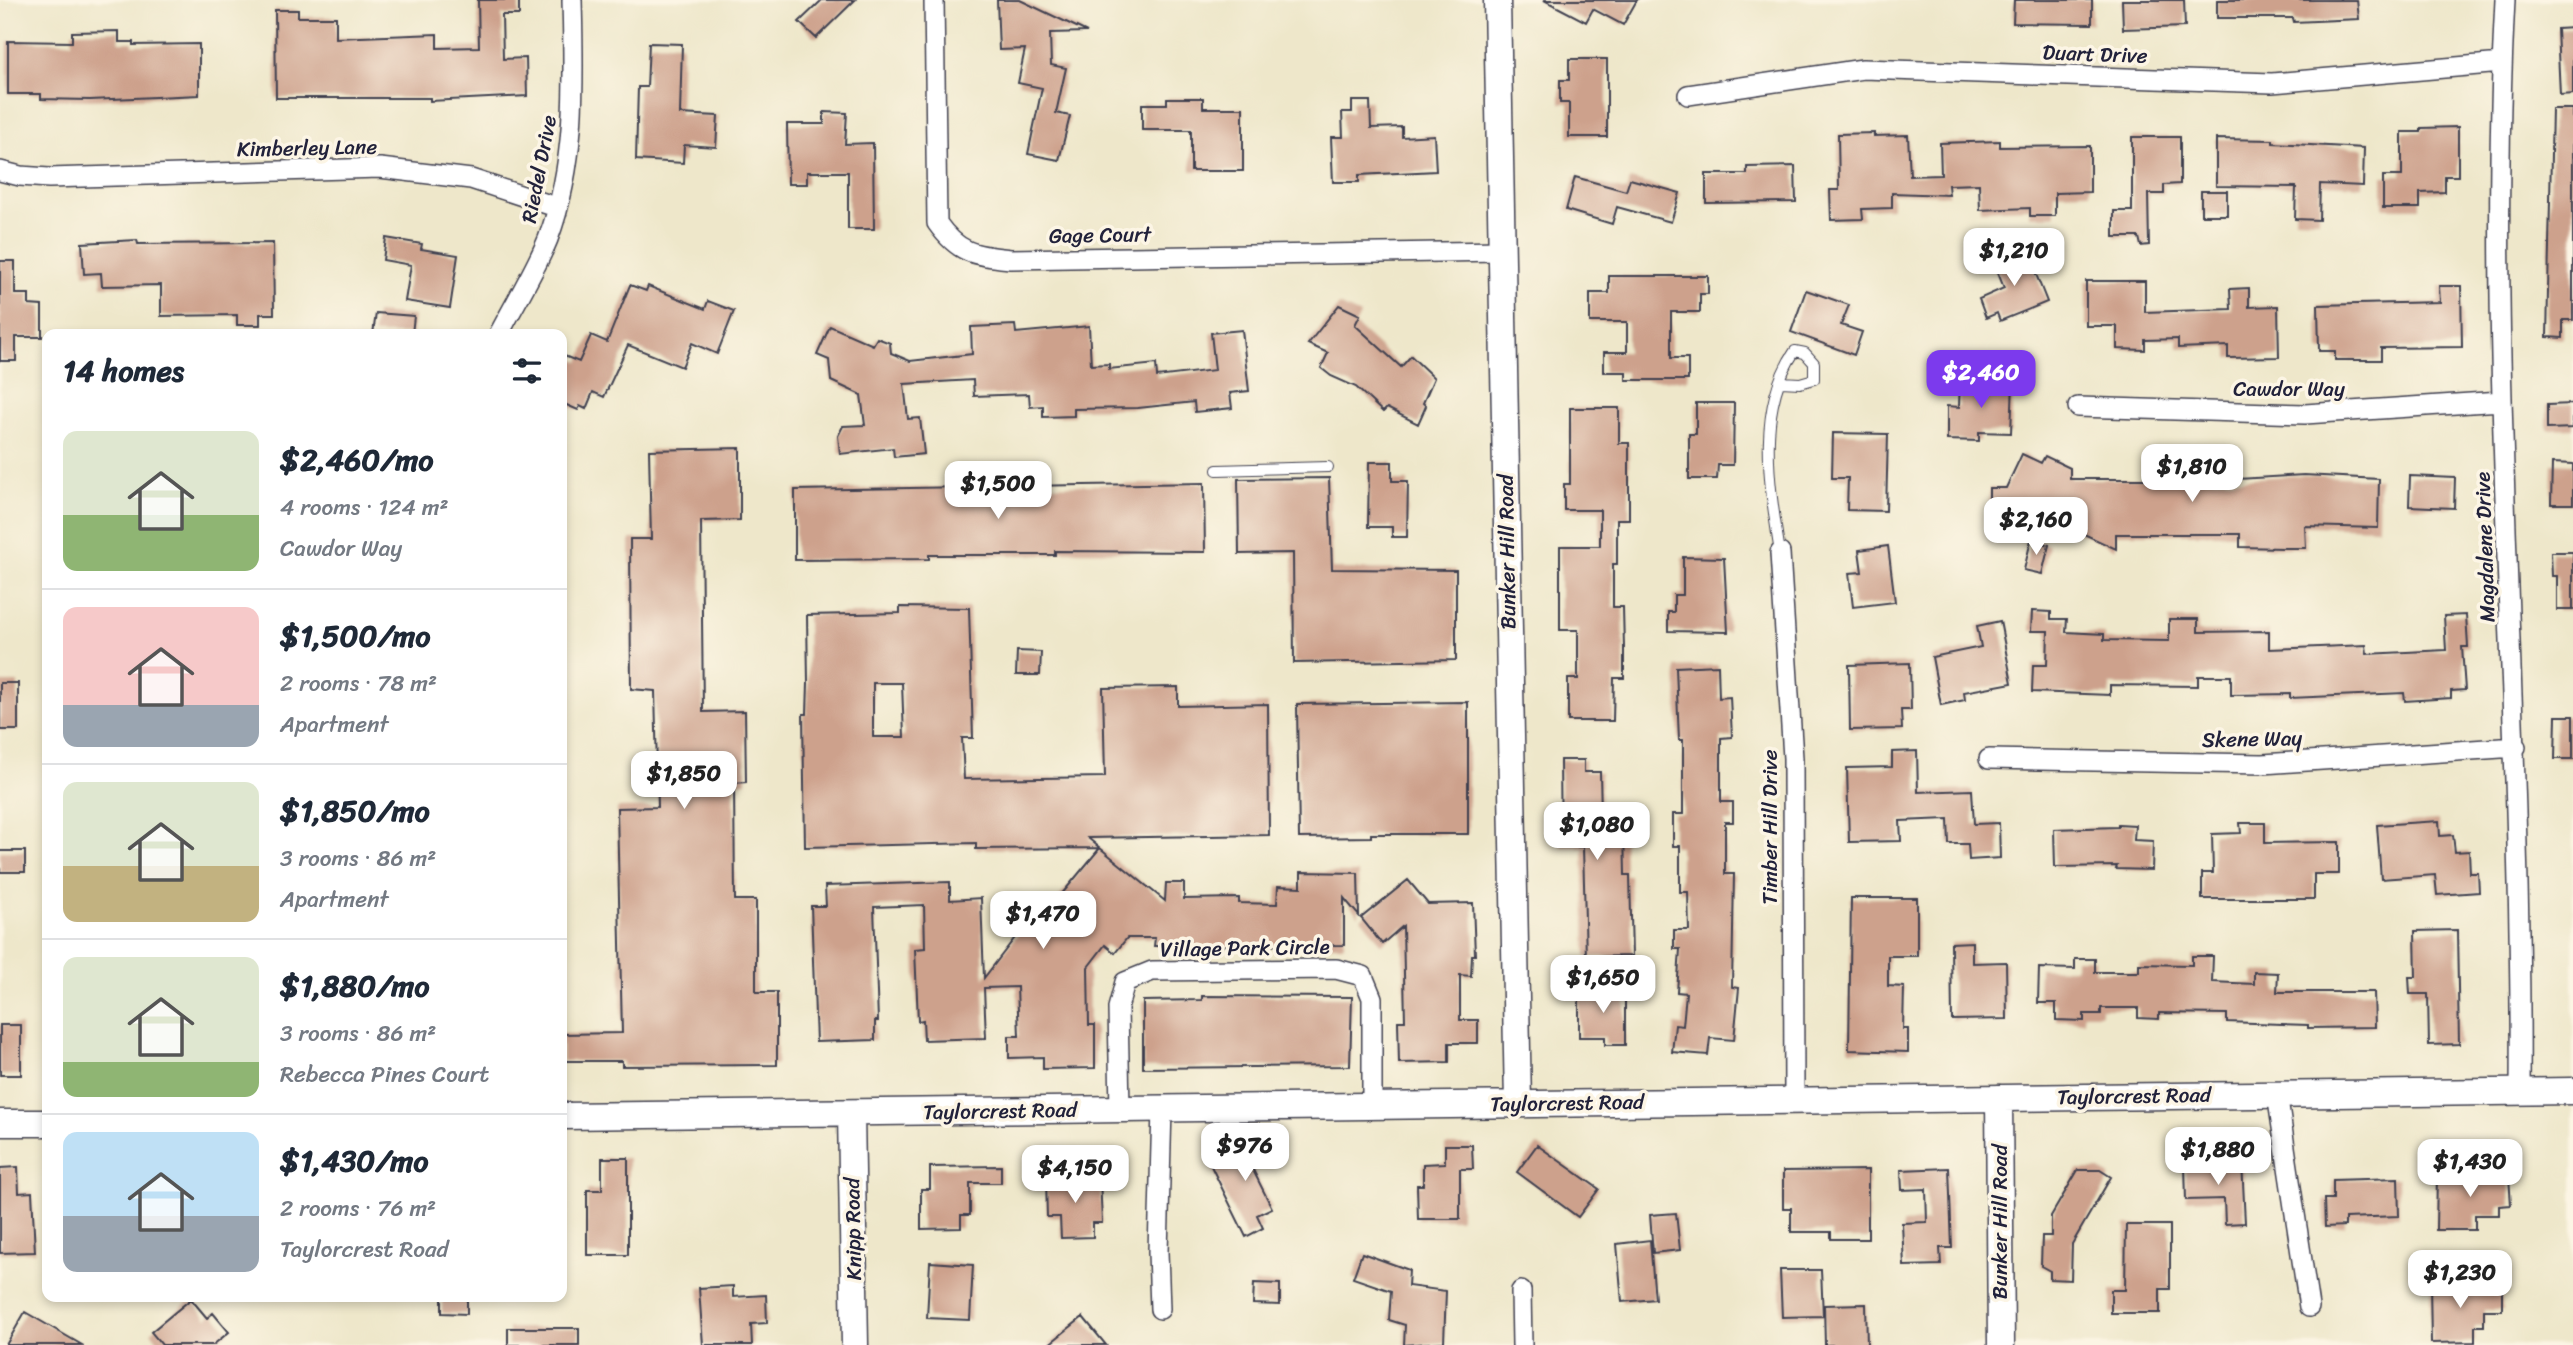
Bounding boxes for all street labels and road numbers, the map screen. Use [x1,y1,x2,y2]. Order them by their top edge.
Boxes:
street label: Duart Drive [2042,33,2148,75]
street label: Riedel Drive [510,111,568,226]
street label: Kimberley Lane [237,128,378,168]
street label: Gage Court [1049,215,1153,255]
street label: Cawdor Way [2233,370,2345,408]
street label: Magdalene Drive [2463,471,2507,623]
street label: Bunker Hill Road [1487,472,1527,630]
street label: Skene Way [2201,719,2303,759]
street label: Timber Hill Drive [1751,749,1789,905]
street label: Village Park Circle [1160,928,1330,968]
street label: Taylorcrest Road [2057,1076,2213,1116]
street label: Taylorcrest Road [1490,1083,1646,1123]
street label: Taylorcrest Road [923,1091,1079,1131]
street label: Bunker Hill Road [1981,1143,2019,1299]
street label: Knipp Road [833,1175,873,1281]

